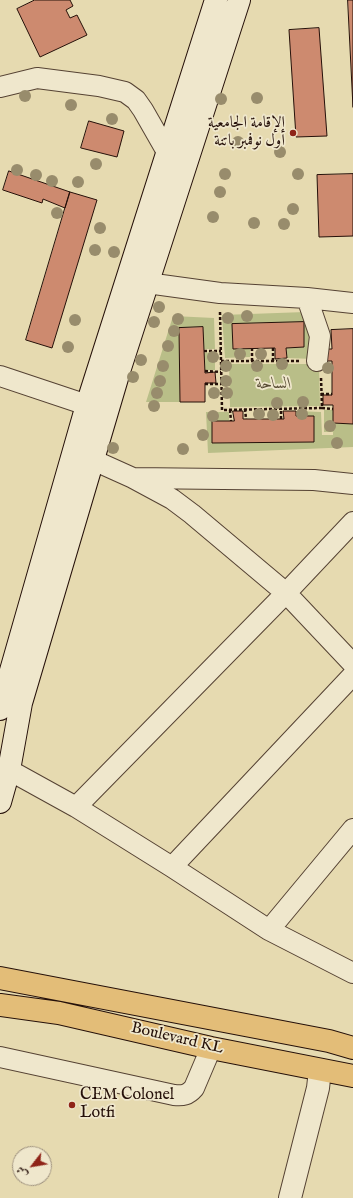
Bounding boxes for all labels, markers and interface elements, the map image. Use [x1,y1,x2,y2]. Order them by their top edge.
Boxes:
place label: الإقامة الجامعية أول نوفمبر باتنة [208,114,285,152]
marker: الإقامة الجامعية أول نوفمبر باتنة [288,128,298,138]
park label: الساحة [257,375,291,395]
street label: Boulevard KL [129,1019,225,1059]
place label: CEM Colonel Lotfi [80,1086,174,1124]
marker: CEM Colonel Lotfi [67,1100,77,1110]
north arrow [12,1146,52,1186]
text: ش [14,1163,31,1180]

